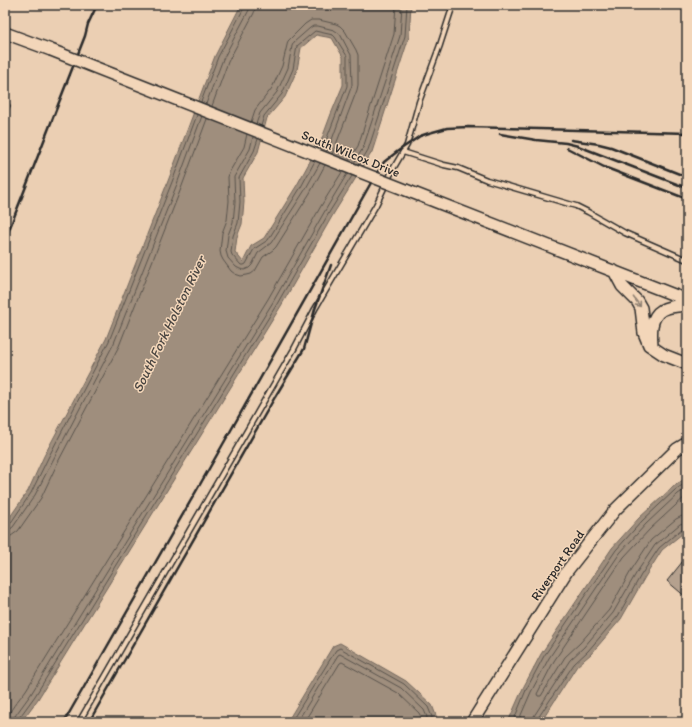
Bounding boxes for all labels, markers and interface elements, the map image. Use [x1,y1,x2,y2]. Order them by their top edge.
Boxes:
street label: South Wilcox Drive [299,127,402,180]
water label: South Fork Holston River [129,252,210,395]
one-way arrow [633,296,641,307]
street label: Riverport Road [528,527,587,603]

